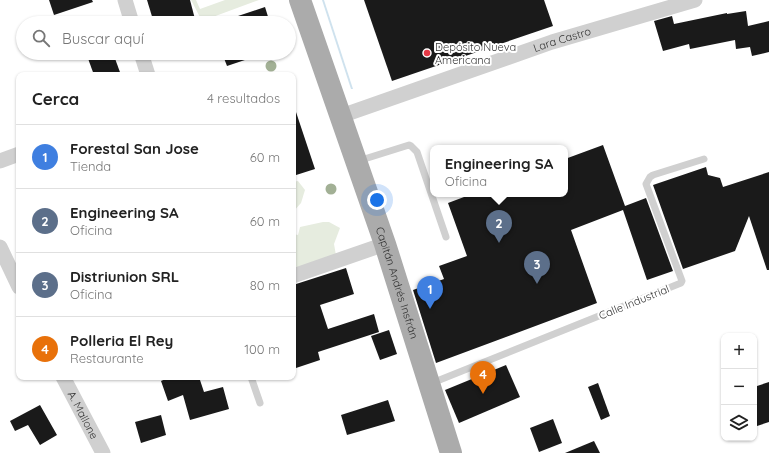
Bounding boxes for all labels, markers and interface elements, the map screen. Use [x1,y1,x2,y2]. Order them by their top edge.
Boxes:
search box [16,16,296,60]
street label: Lara Castro [531,24,593,55]
icon: search [30,27,52,49]
text: Buscar aquí [62,29,144,48]
place label: Depósito Nueva Americana [435,40,516,67]
marker: Depósito Nueva Americana [422,48,432,58]
text: Cerca [32,88,79,109]
text: 4 resultados [207,90,280,106]
text: Forestal San Jose [70,139,199,158]
popup [430,145,568,197]
text: 1 [42,149,48,165]
text: 60 m [250,149,280,165]
text: Engineering SA [445,154,553,173]
text: Tienda [70,158,111,174]
text: Oficina [445,173,487,189]
your location [367,190,387,210]
text: Engineering SA [70,203,179,222]
pin: 2 [486,210,512,243]
text: 2 [41,213,49,229]
text: 60 m [250,213,280,229]
text: Oficina [70,222,112,238]
street label: Capitán Andrés Insfrán [373,225,421,340]
pin: 3 [524,251,550,284]
text: Distriunion SRL [70,267,179,286]
pin: 1 [417,276,443,309]
text: 3 [42,277,48,293]
text: 80 m [250,277,280,293]
street label: Calle Industrial [597,281,671,323]
text: Oficina [70,286,112,302]
text: Polleria El Rey [70,331,173,350]
map controls [721,333,757,441]
button: + [721,333,757,369]
text: 4 [41,341,49,357]
text: 100 m [244,341,280,357]
text: Restaurante [70,350,144,366]
pin: 4 [470,361,496,394]
button: − [721,369,757,405]
street label: A. Mallone [65,389,101,441]
button: layers [721,405,757,441]

